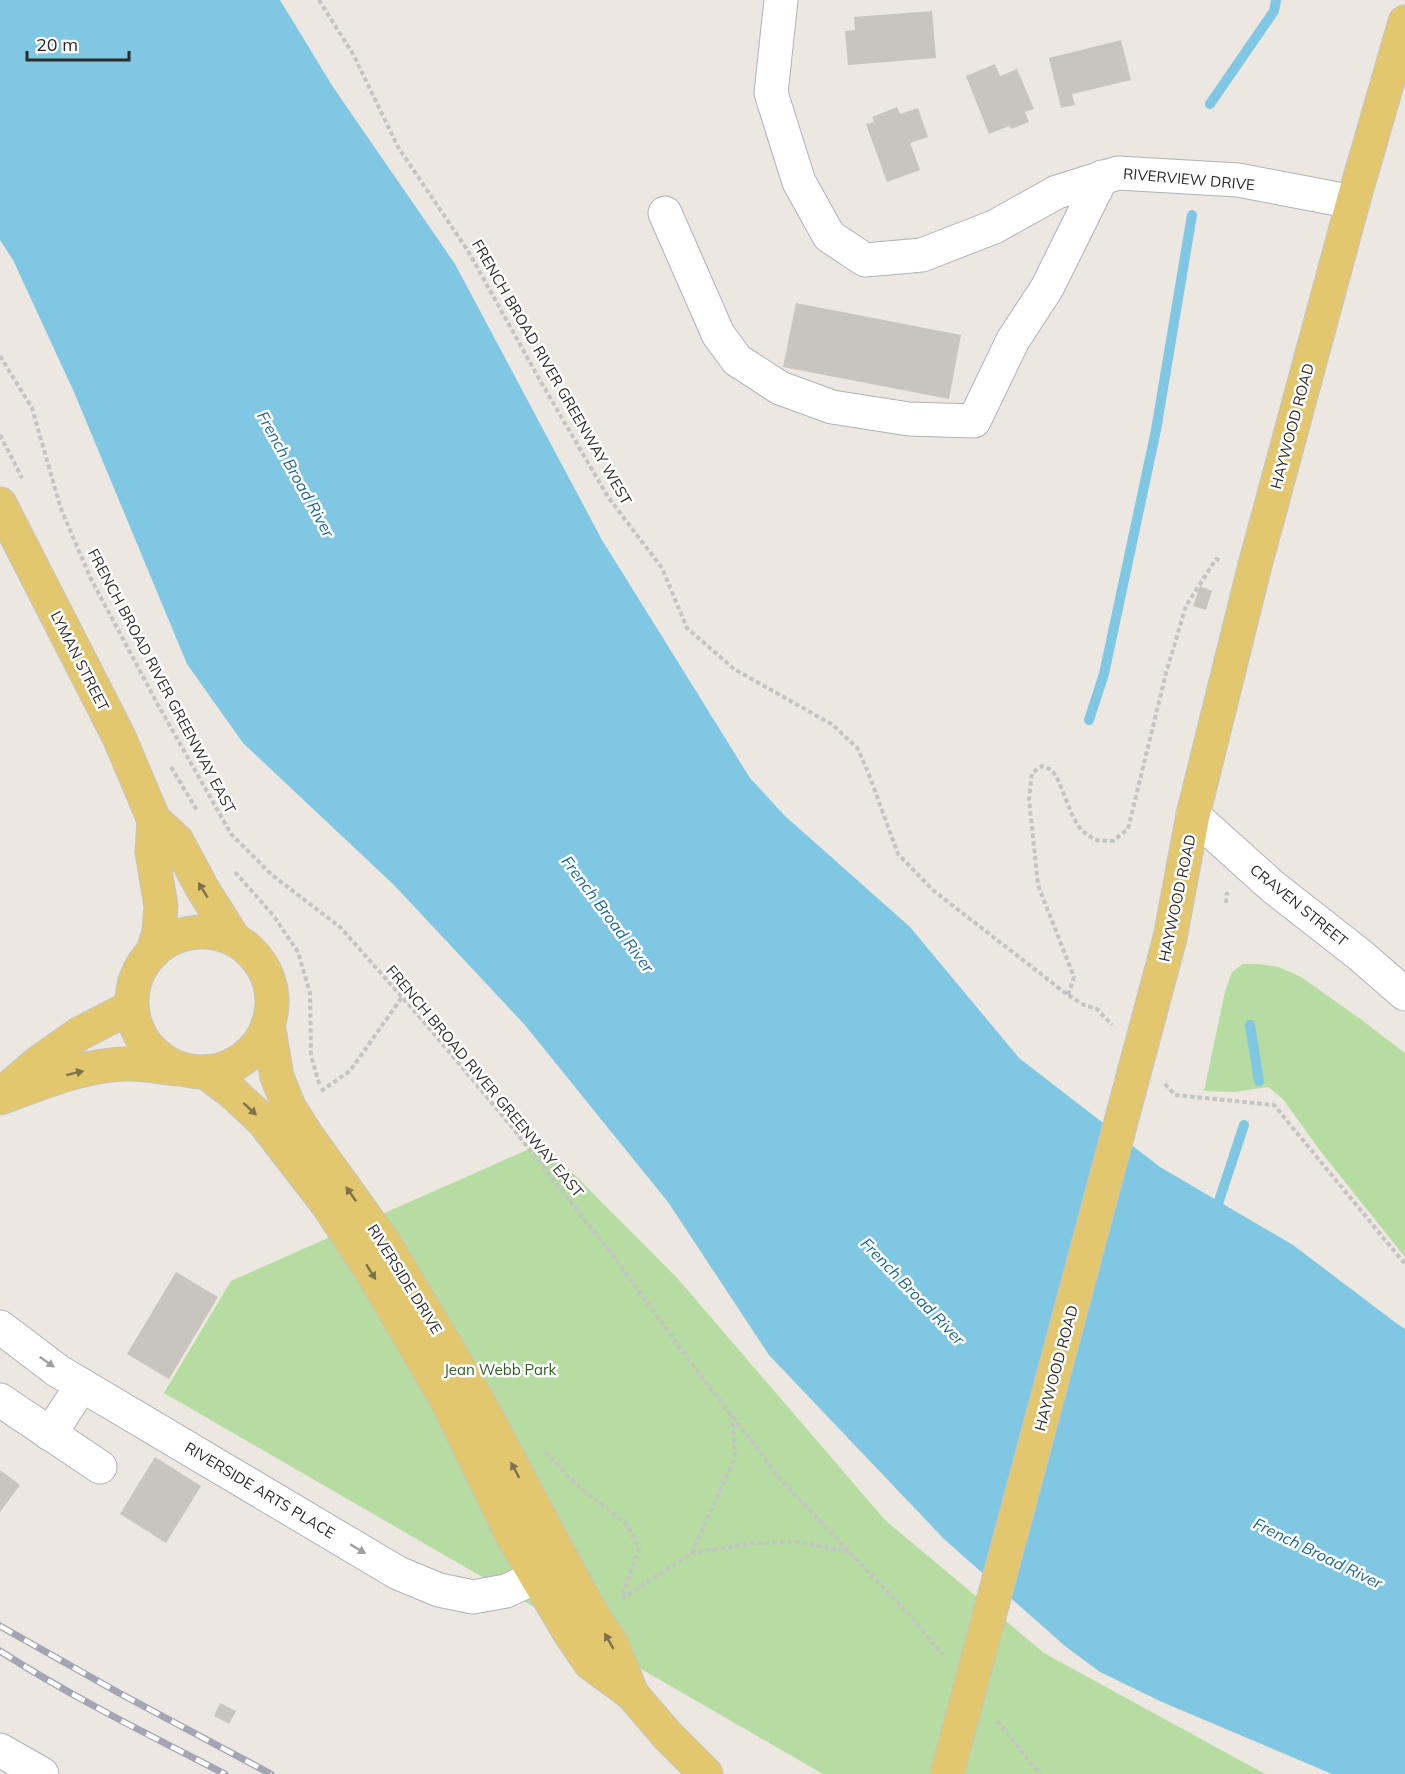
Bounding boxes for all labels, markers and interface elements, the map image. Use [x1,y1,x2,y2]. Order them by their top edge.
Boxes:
scale bar [27,24,129,62]
text: 20 m [36,33,78,56]
street label: RIVERVIEW DRIVE [1122,164,1256,194]
street label: FRENCH BROAD RIVER GREENWAY WEST [468,236,636,508]
street label: HAYWOOD ROAD [1266,361,1318,491]
water label: French Broad River [253,408,339,542]
street label: FRENCH BROAD RIVER GREENWAY EAST [84,545,240,817]
street label: LYMAN STREET [47,608,113,714]
street label: HAYWOOD ROAD [1154,833,1200,963]
water label: French Broad River [558,852,659,977]
street label: CRAVEN STREET [1246,860,1352,950]
one-way arrow [198,881,208,898]
street label: FRENCH BROAD RIVER GREENWAY EAST [382,961,588,1201]
one-way arrow [66,1067,84,1077]
one-way arrow [242,1102,257,1115]
one-way arrow [345,1187,357,1203]
street label: RIVERSIDE DRIVE [364,1221,446,1338]
water label: French Broad River [857,1233,970,1349]
one-way arrow [366,1264,377,1280]
street label: HAYWOOD ROAD [1030,1303,1082,1433]
one-way arrow [38,1356,54,1368]
park label: Jean Webb Park [444,1360,556,1379]
street label: RIVERSIDE ARTS PLACE [182,1438,339,1542]
one-way arrow [510,1461,520,1478]
water label: French Broad River [1250,1513,1387,1593]
one-way arrow [350,1543,366,1554]
one-way arrow [604,1632,614,1649]

